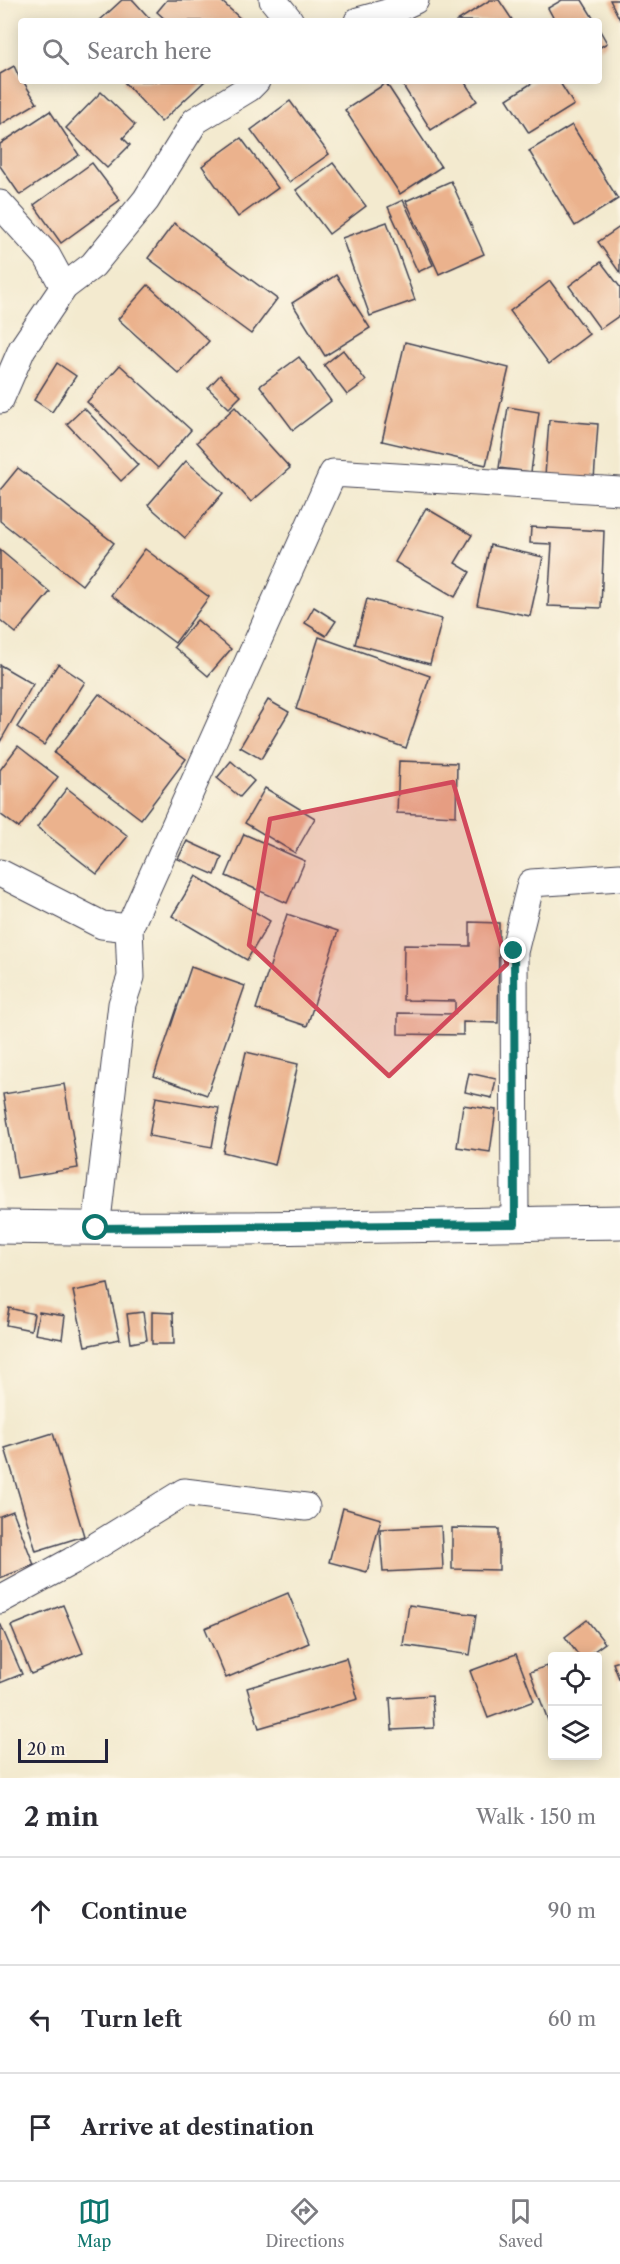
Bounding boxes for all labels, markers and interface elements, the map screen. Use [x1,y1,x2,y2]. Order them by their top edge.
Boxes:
search box [18,18,602,84]
icon: search [39,35,72,68]
text: Search here [87,38,212,65]
route end [500,937,526,963]
route start [82,1214,108,1240]
map controls [548,1652,602,1760]
button: locate [548,1652,602,1706]
button: layers [548,1706,602,1760]
scale bar [18,1736,108,1764]
text: 20 m [27,1739,66,1759]
text: 2 min [24,1801,99,1833]
text: Walk · 150 m [476,1805,596,1829]
icon: ahead [24,1895,57,1928]
text: Continue [81,1898,187,1925]
text: 90 m [548,1899,596,1923]
icon: left [24,2003,57,2036]
text: Turn left [81,2006,182,2033]
text: 60 m [548,2007,596,2031]
icon: arrive [24,2111,57,2144]
text: Arrive at destination [81,2114,314,2141]
tab: Map [77,2195,111,2251]
tab: Directions [265,2195,344,2251]
tab: Saved [499,2195,543,2251]

